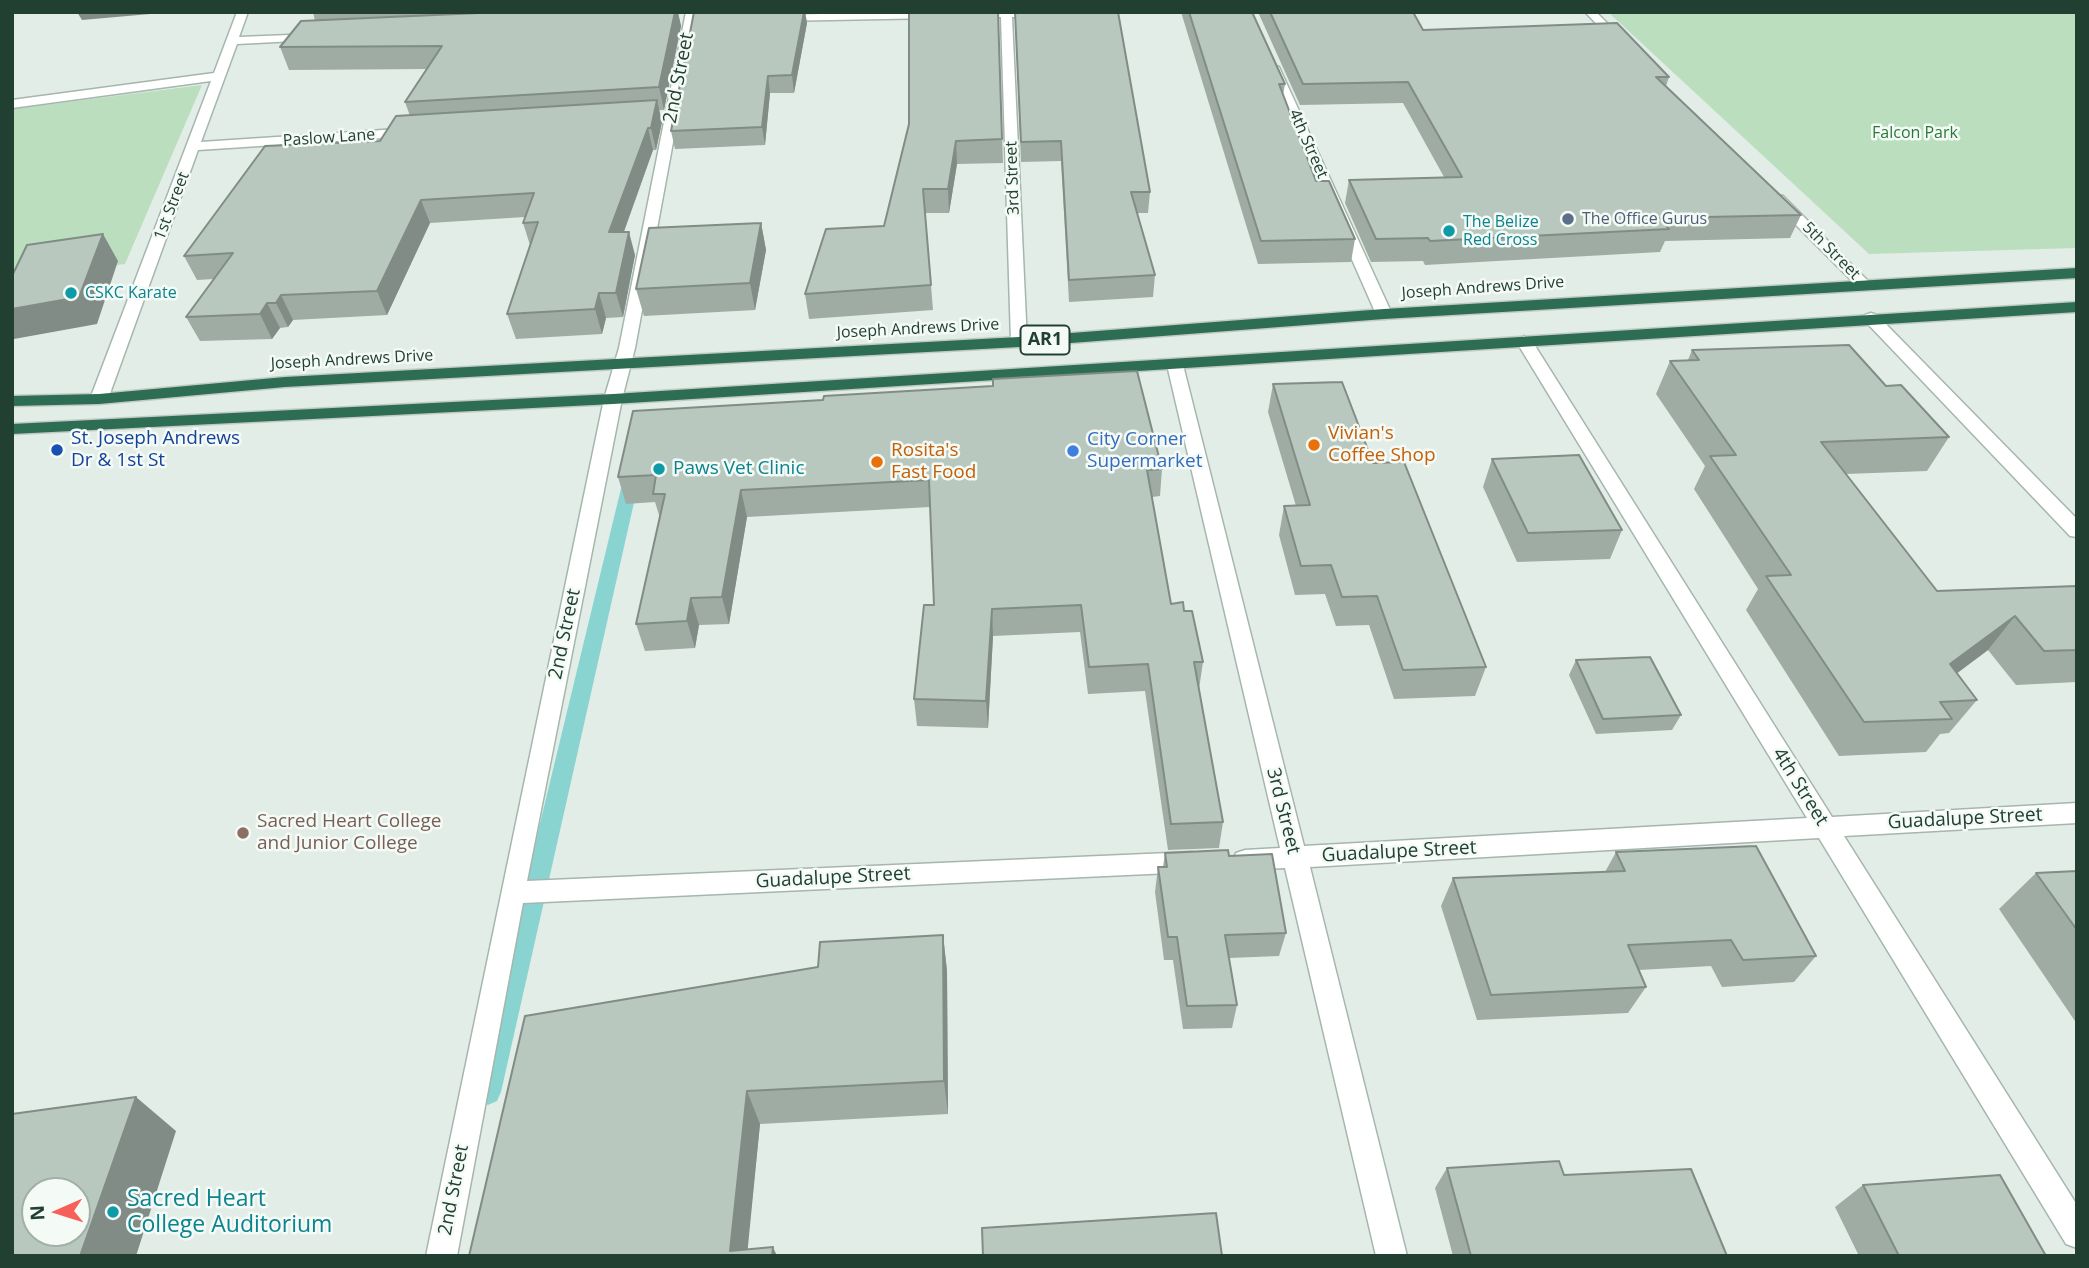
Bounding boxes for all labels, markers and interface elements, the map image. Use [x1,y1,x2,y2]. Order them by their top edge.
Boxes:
street label: 2nd Street [659,31,699,125]
street label: 4th Street [1284,107,1332,181]
park label: Falcon Park [1872,123,1958,143]
street label: Paslow Lane [282,125,376,151]
street label: 3rd Street [1002,141,1024,215]
street label: 1st Street [150,169,194,243]
place label: The Office Gurus [1582,209,1707,229]
marker: The Office Gurus [1560,211,1576,227]
place label: The Belize Red Cross [1463,212,1539,250]
street label: 5th Street [1798,218,1864,284]
marker: The Belize Red Cross [1441,223,1457,239]
street label: Joseph Andrews Drive [1401,273,1565,303]
place label: CSKC Karate [85,283,177,303]
marker: CSKC Karate [63,285,79,301]
street label: Joseph Andrews Drive [836,315,1000,343]
road number: AR1 [1020,326,1070,354]
street label: Joseph Andrews Drive [270,346,434,374]
place label: Vivian's Coffee Shop [1328,423,1436,467]
place label: St. Joseph Andrews Dr & 1st St [71,428,240,472]
place label: City Corner Supermarket [1087,429,1202,473]
marker: Vivian's Coffee Shop [1306,437,1322,453]
place label: Rosita's Fast Food [891,440,976,484]
marker: St. Joseph Andrews Dr & 1st St [49,442,65,458]
marker: City Corner Supermarket [1065,443,1081,459]
marker: Rosita's Fast Food [869,454,885,470]
place label: Paws Vet Clinic [673,458,805,480]
marker: Paws Vet Clinic [651,461,667,477]
street label: 2nd Street [544,587,586,681]
street label: 4th Street [1767,744,1833,830]
street label: 3rd Street [1261,765,1305,857]
street label: Guadalupe Street [1887,804,2043,834]
place label: Sacred Heart College and Junior College [257,811,441,855]
marker: Sacred Heart College and Junior College [235,825,251,841]
street label: Guadalupe Street [1321,837,1477,867]
street label: Guadalupe Street [755,863,911,893]
street label: 2nd Street [434,1143,474,1237]
north arrow [21,1177,91,1247]
place label: Sacred Heart College Auditorium [127,1185,332,1239]
marker: Sacred Heart College Auditorium [105,1204,121,1220]
text: N [24,1205,50,1221]

